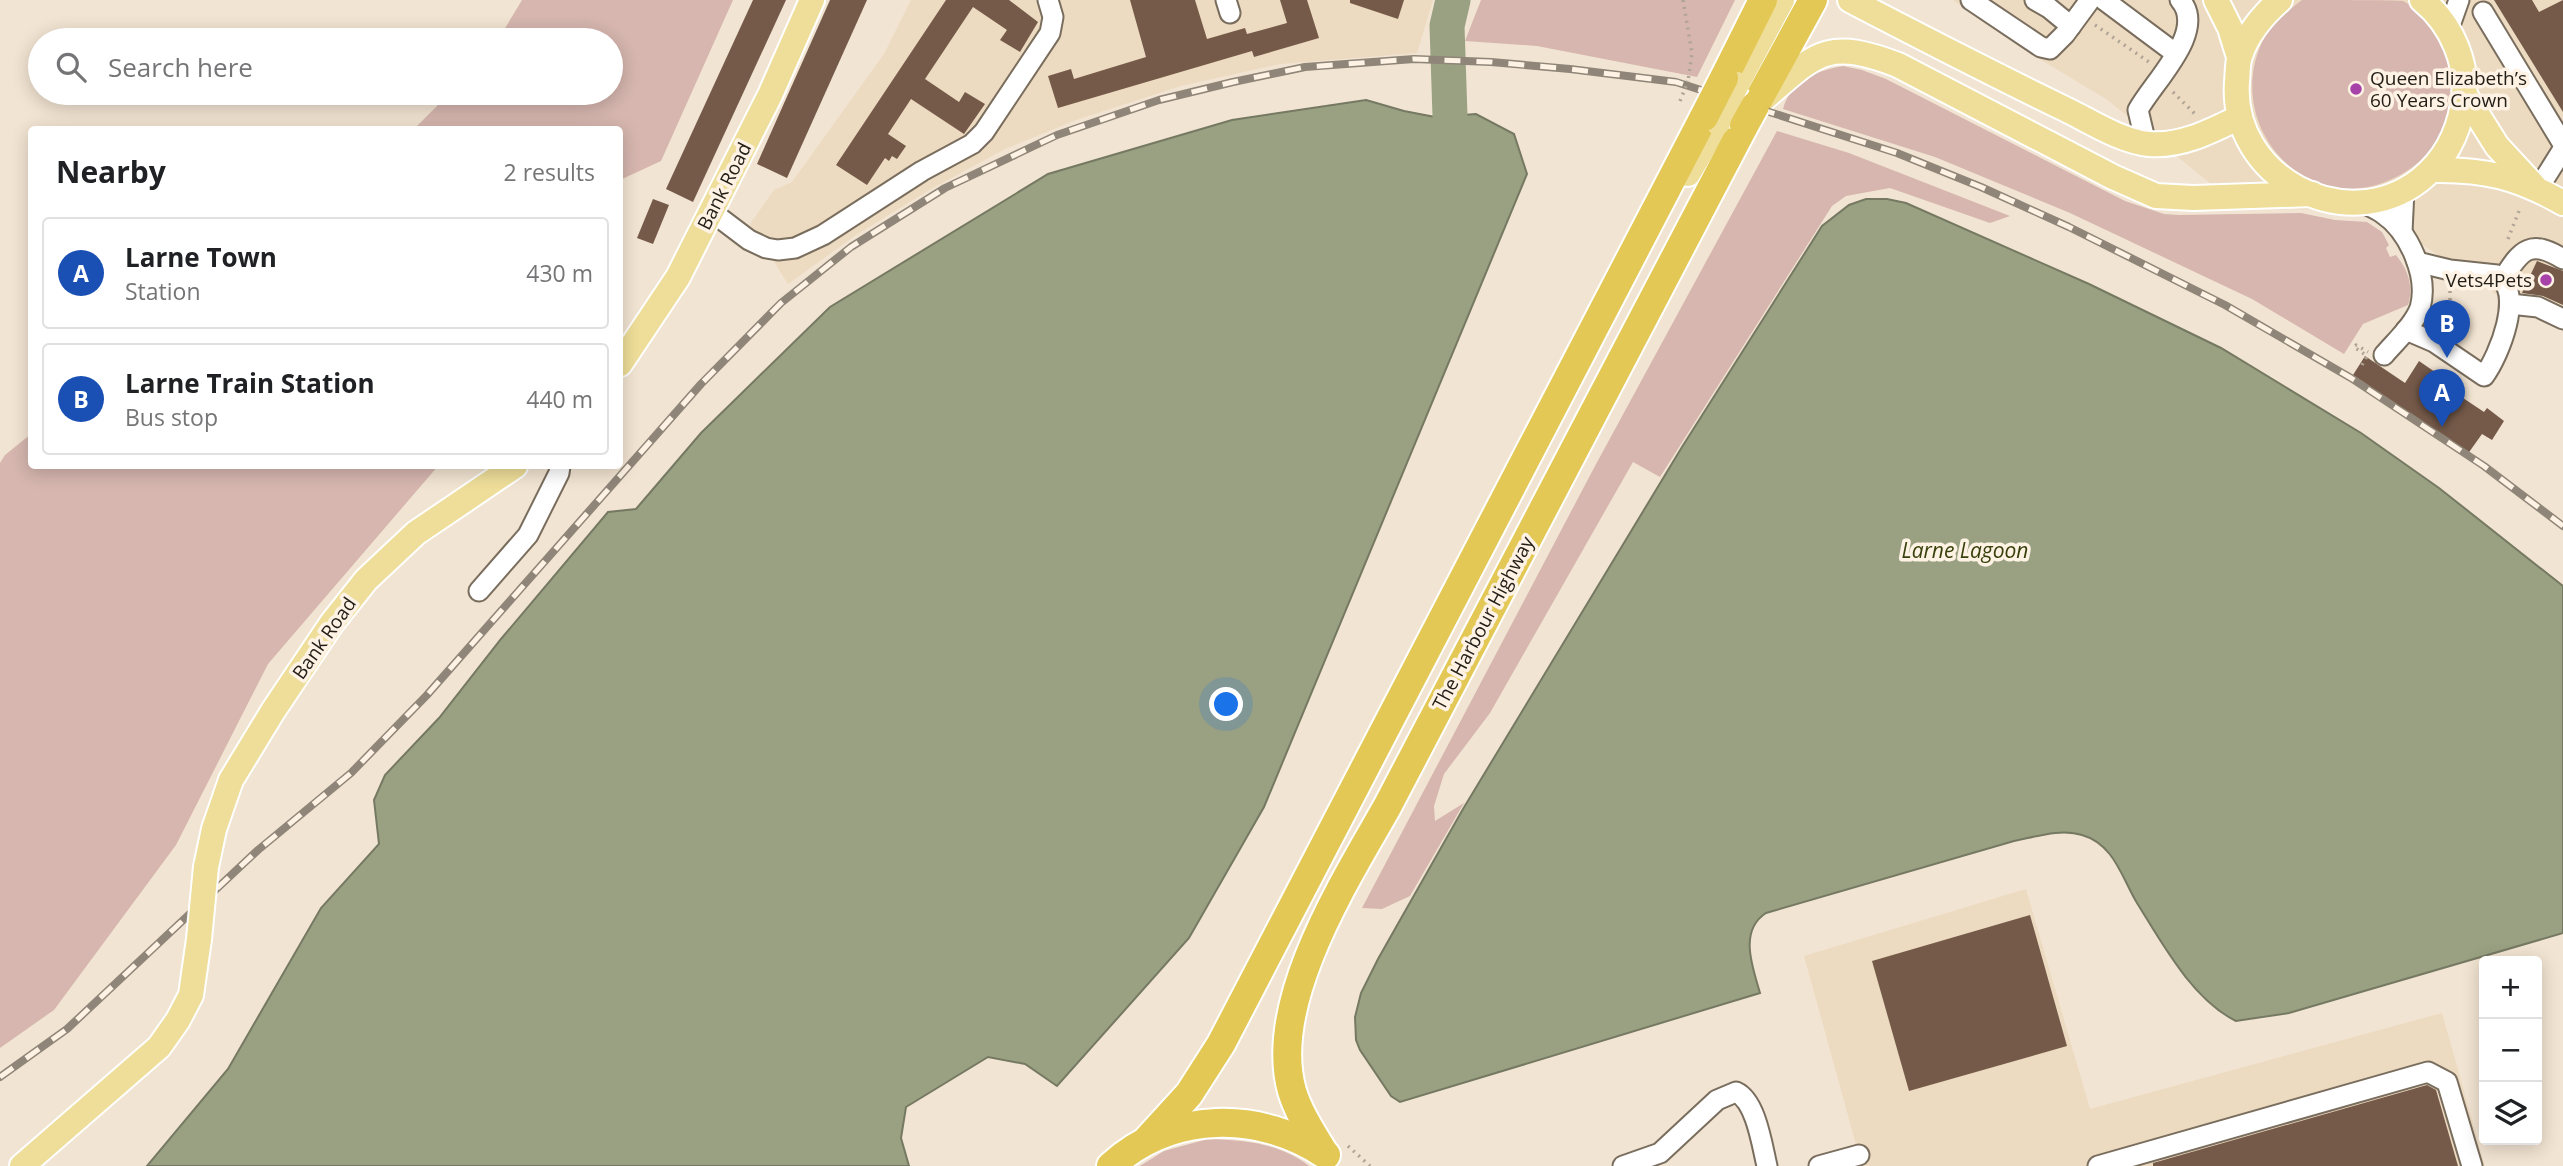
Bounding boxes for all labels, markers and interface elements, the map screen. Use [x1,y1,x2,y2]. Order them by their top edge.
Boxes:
search box [28,28,623,105]
icon: search [52,48,90,86]
text: Search here [108,49,253,85]
place label: Queen Elizabeth’s 60 Years Crown [2370,65,2527,113]
marker: Queen Elizabeth’s 60 Years Crown [2348,81,2364,97]
street label: Bank Road [691,138,757,234]
text: Nearby [56,151,166,192]
text: 2 results [504,156,595,188]
text: Larne Town [125,239,277,275]
text: A [73,257,89,289]
text: 430 m [526,257,593,289]
place label: Vets4Pets [2445,267,2532,293]
marker: Vets4Pets [2538,272,2554,288]
text: Station [125,275,201,307]
pin: B [2424,300,2470,358]
text: Larne Train Station [125,365,374,401]
pin: A [2419,369,2465,427]
text: B [73,383,89,415]
text: 440 m [526,383,593,415]
text: Bus stop [125,401,218,433]
street label: The Harbour Highway [1426,531,1540,714]
water label: Larne Lagoon [1902,536,2028,564]
street label: Bank Road [286,592,362,684]
your location [1209,687,1243,721]
map controls [2479,956,2542,1145]
button: + [2479,956,2542,1019]
button: − [2479,1019,2542,1082]
button: layers [2479,1082,2542,1145]

